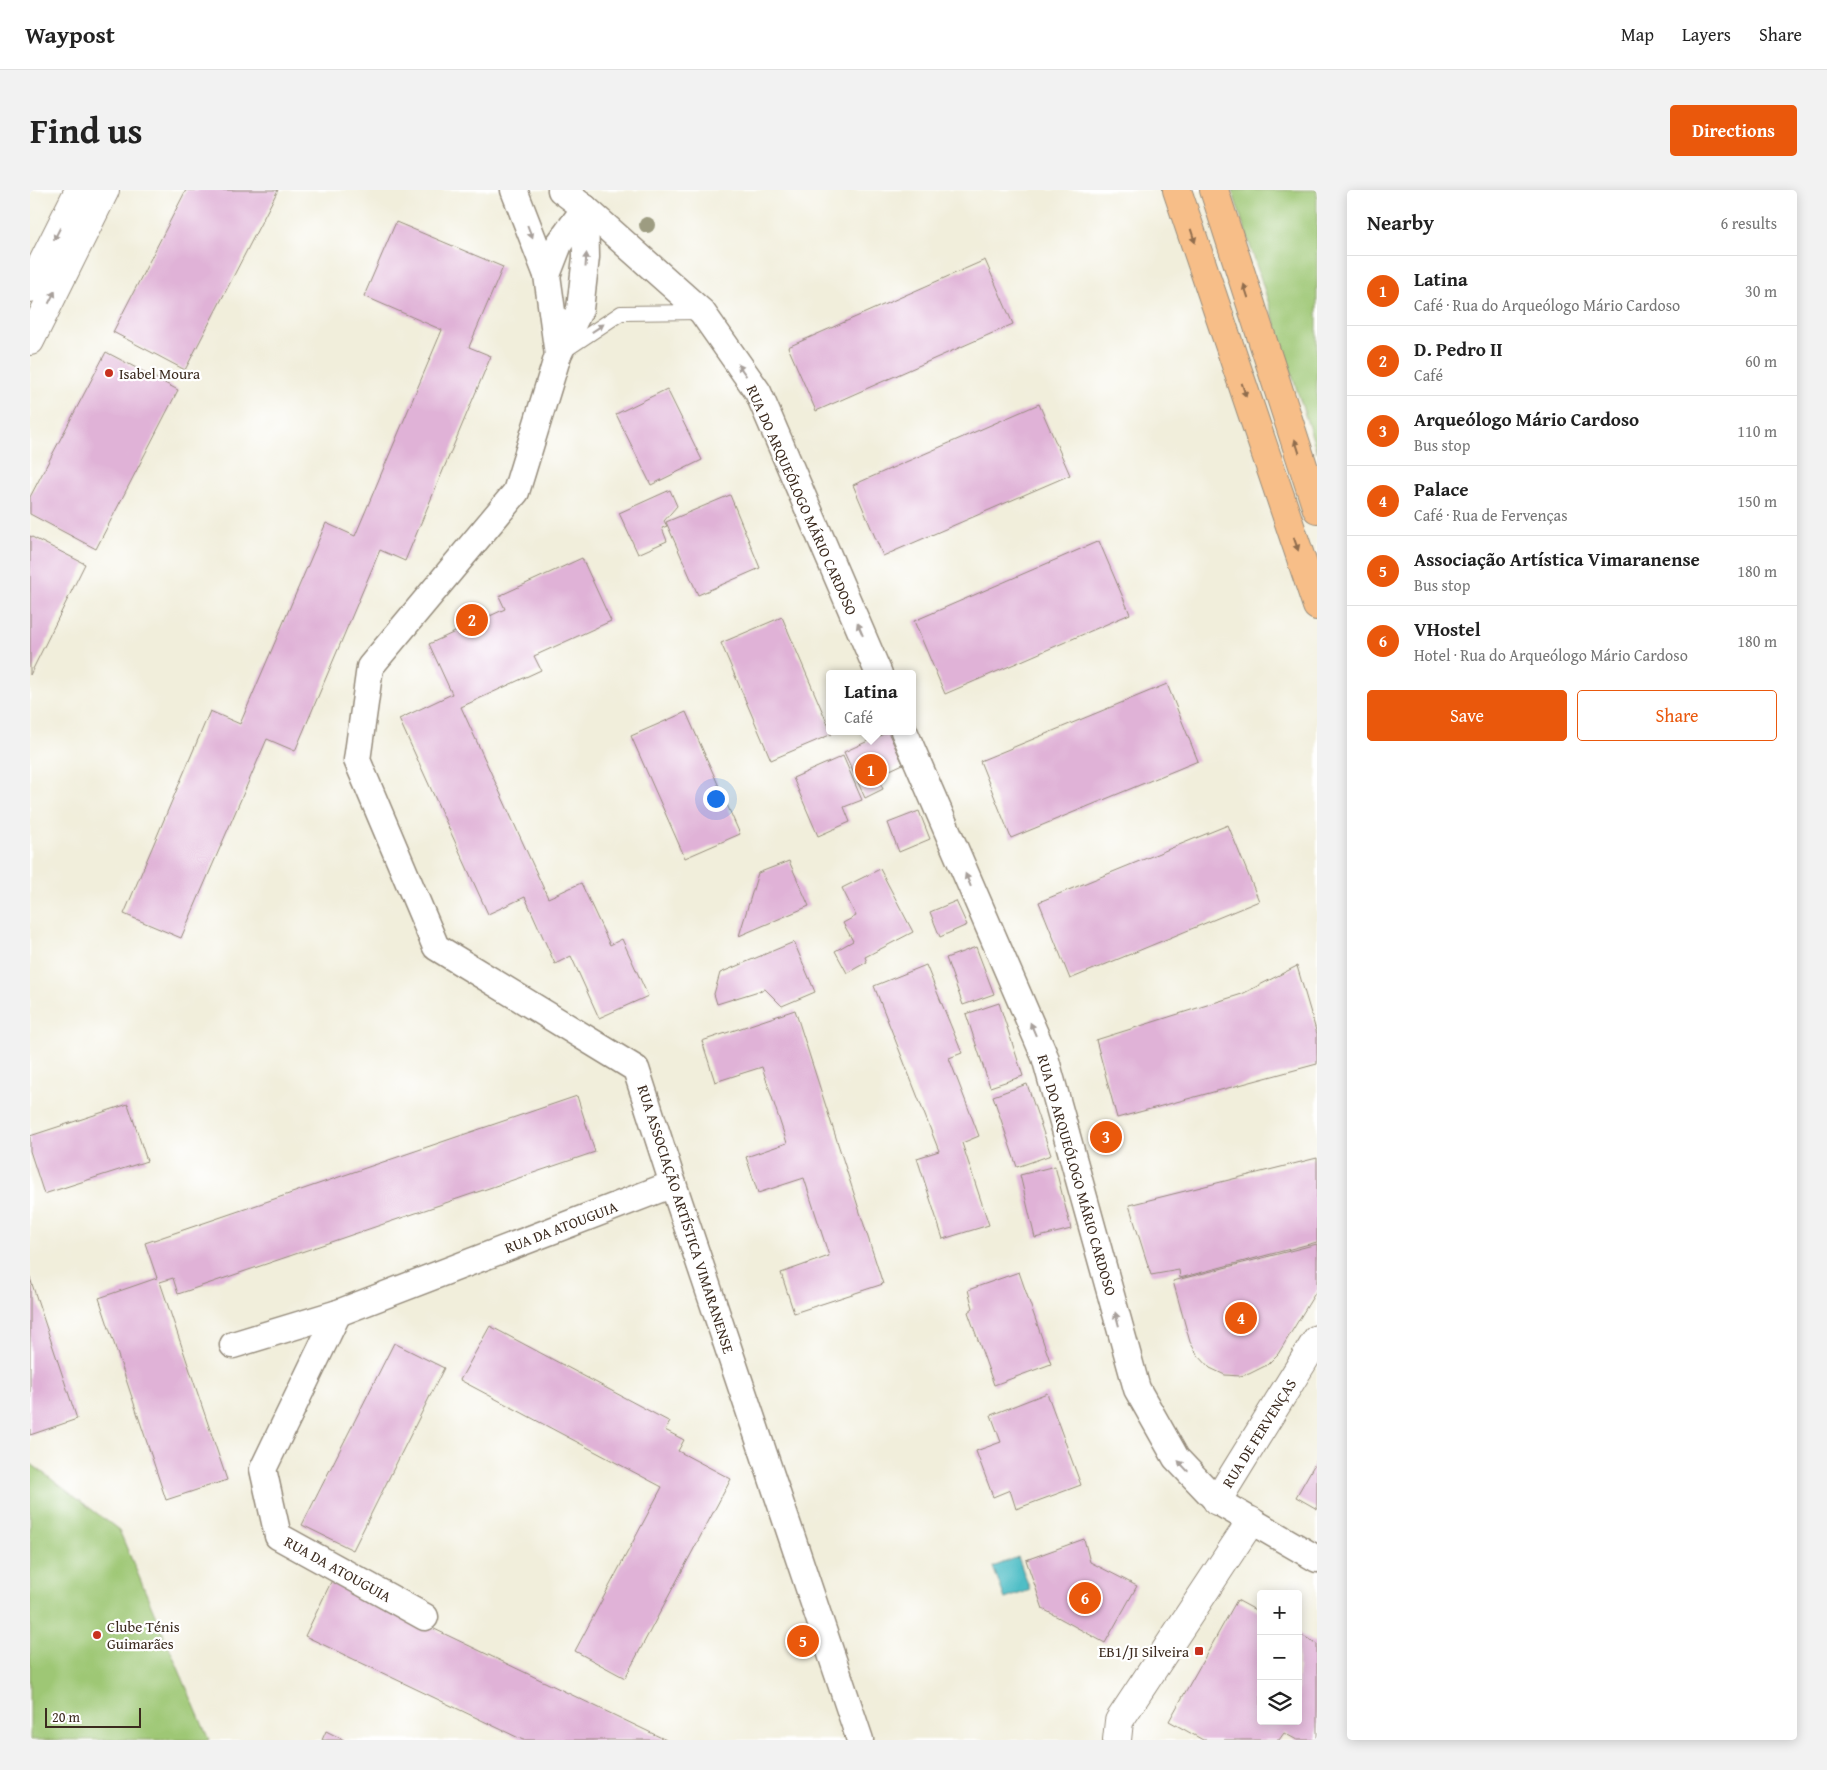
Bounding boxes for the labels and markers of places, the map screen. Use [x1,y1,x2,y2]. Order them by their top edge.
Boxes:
place label: Isabel Moura [119,363,200,384]
marker: Isabel Moura [103,367,115,379]
pin: 2 [456,601,488,639]
pin: 1 [855,751,887,789]
pin: 3 [1090,1118,1122,1156]
pin: 4 [1225,1299,1257,1337]
pin: 6 [1069,1579,1101,1617]
place label: Clube Ténis Guimarães [107,1616,180,1654]
pin: 5 [787,1622,819,1660]
marker: Clube Ténis Guimarães [91,1629,103,1641]
place label: EB1/JI Silveira [1099,1641,1189,1662]
marker: EB1/JI Silveira [1193,1645,1205,1657]

